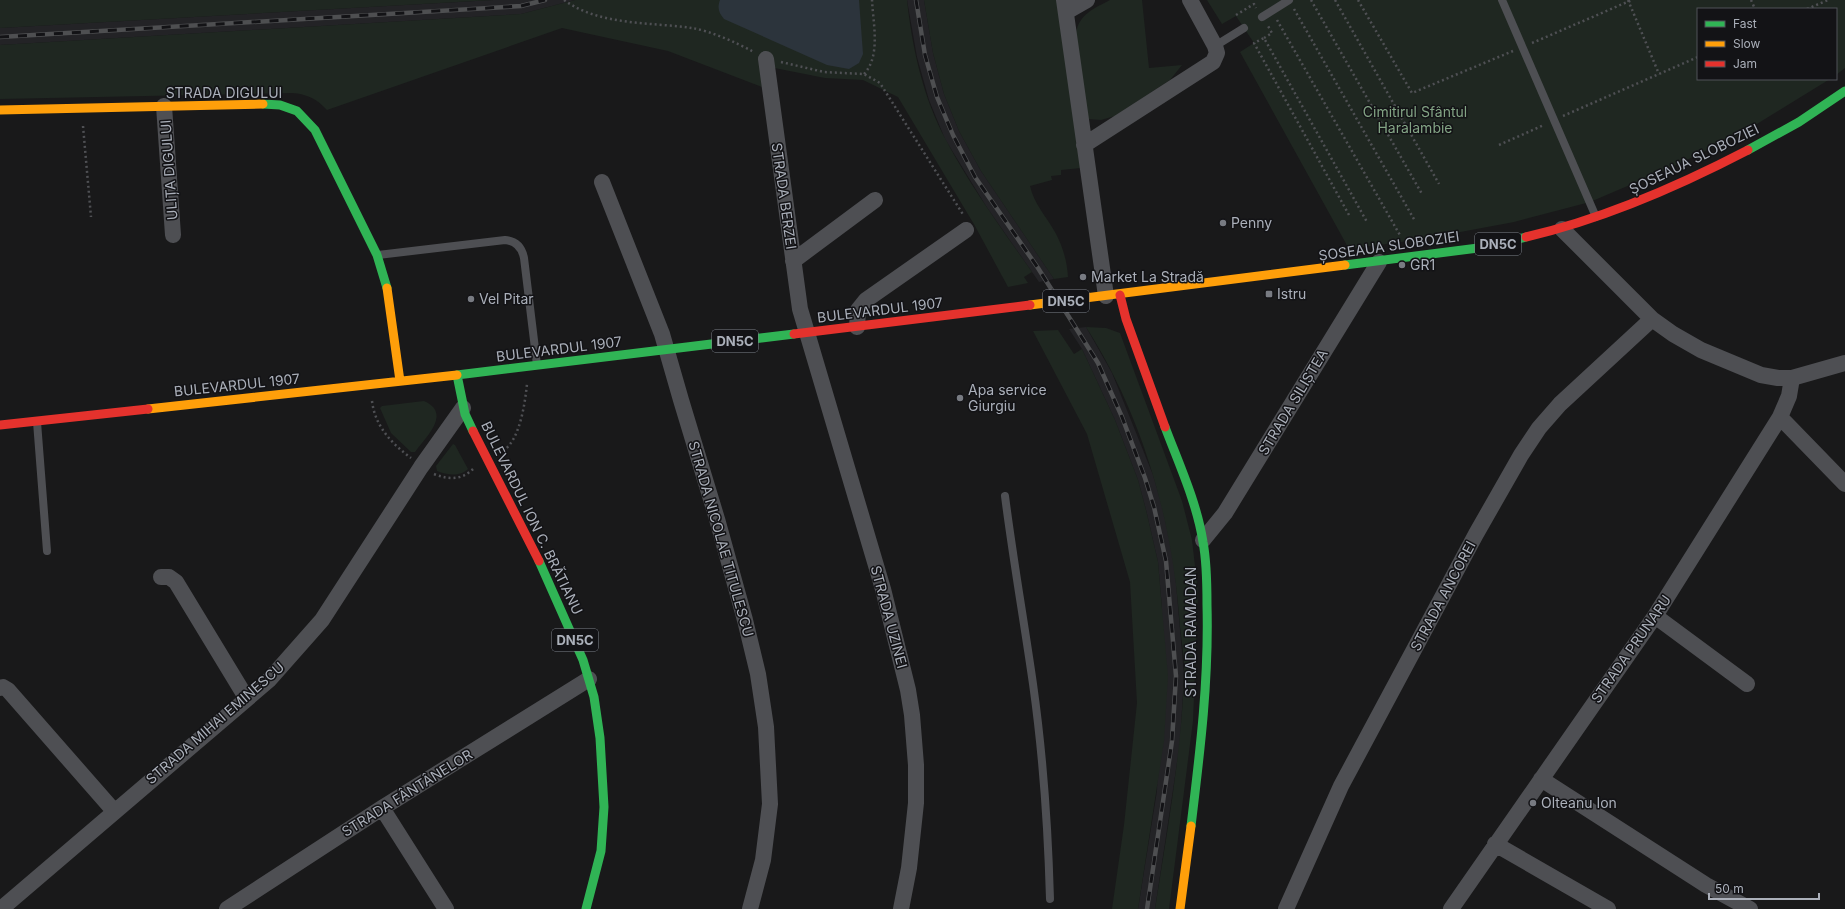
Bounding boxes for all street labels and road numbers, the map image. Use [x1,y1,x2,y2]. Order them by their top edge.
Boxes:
street label: STRADA DIGULUI [166,84,282,101]
street label: ULIȚA DIGULUI [157,119,181,221]
street label: ȘOSEAUA SLOBOZIEI [1626,120,1762,198]
street label: STRADA BERZEI [769,142,800,250]
street label: ȘOSEAUA SLOBOZIEI [1317,227,1461,265]
road number: DN5C [1475,233,1521,255]
road number: DN5C [1043,290,1089,312]
street label: BULEVARDUL 1907 [816,293,944,326]
road number: DN5C [712,330,758,352]
street label: BULEVARDUL 1907 [495,332,623,365]
street label: STRADA SILIȘTEA [1254,345,1332,458]
street label: BULEVARDUL 1907 [173,369,301,400]
street label: BULEVARDUL ION C. BRĂTIANU [478,418,588,617]
street label: STRADA NICOLAE TITULESCU [685,439,758,639]
street label: STRADA ANCOREI [1406,538,1479,654]
street label: STRADA UZINEI [868,564,911,670]
street label: STRADA RAMADAN [1182,567,1199,697]
street label: STRADA PRUNARU [1587,591,1674,706]
road number: DN5C [552,629,598,651]
street label: STRADA MIHAI EMINESCU [142,658,287,787]
street label: STRADA FÂNTÂNELOR [338,745,475,840]

